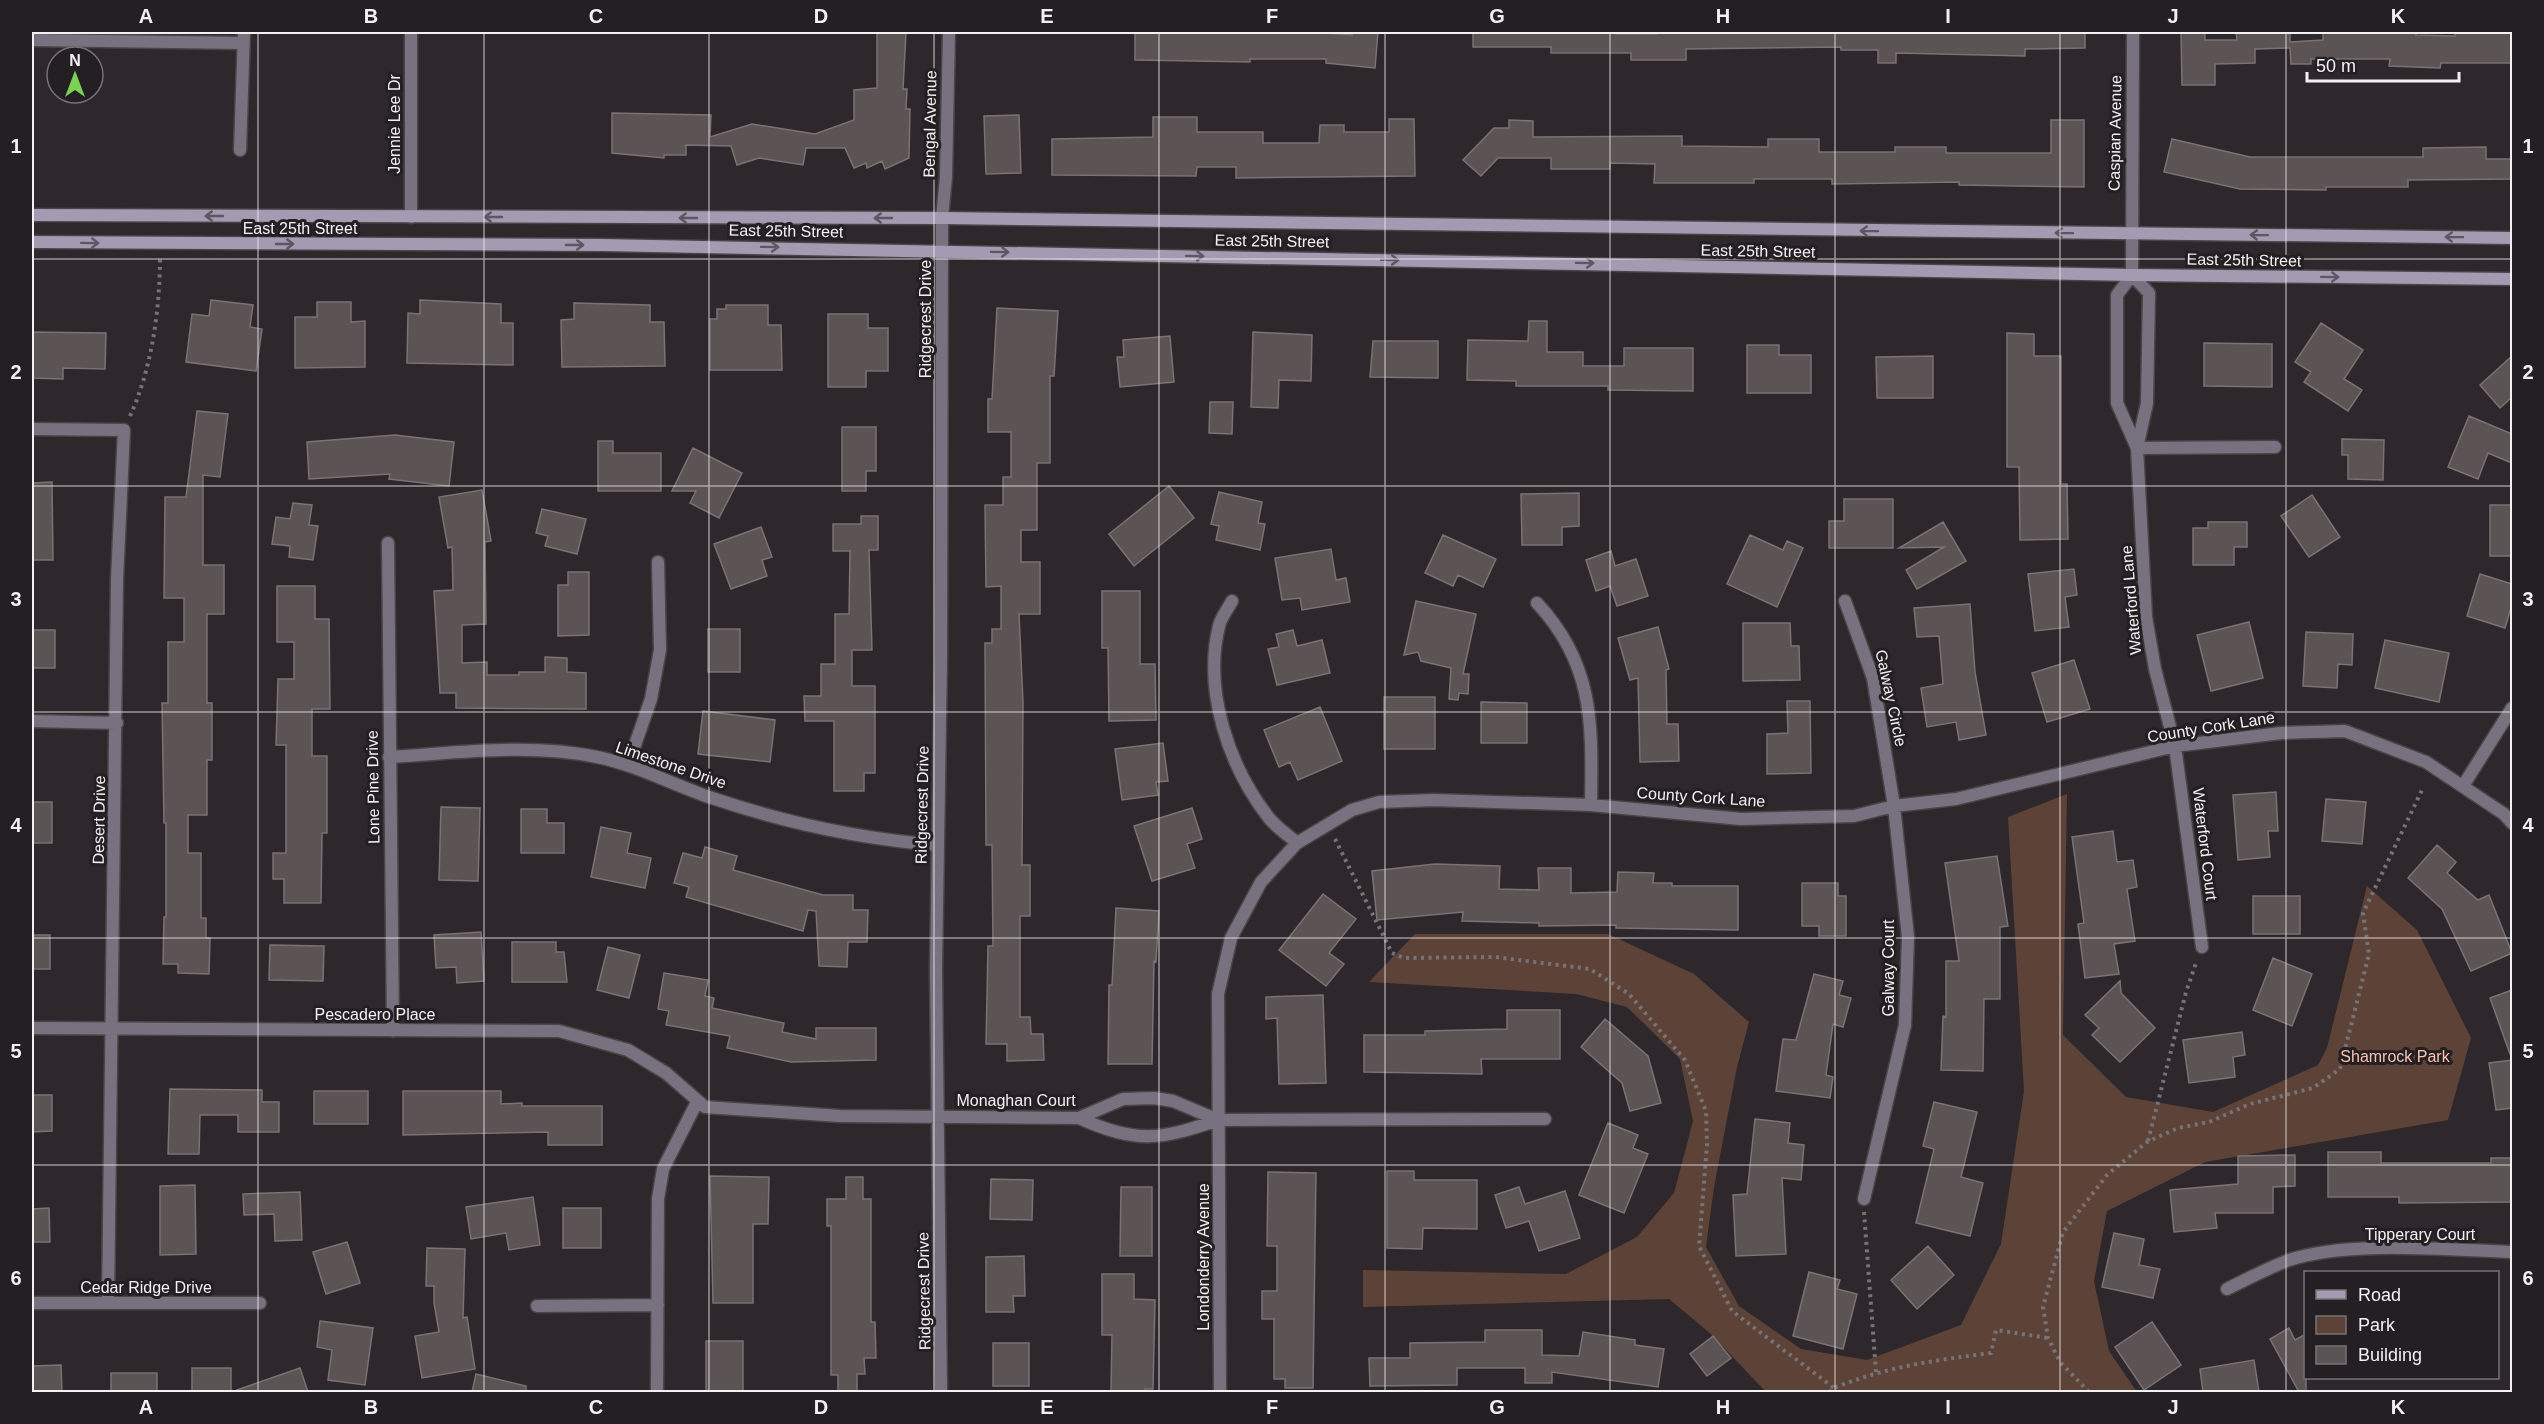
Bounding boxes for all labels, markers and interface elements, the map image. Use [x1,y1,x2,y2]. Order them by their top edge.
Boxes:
text: A [139,5,153,27]
text: B [364,5,378,27]
text: C [589,5,603,27]
text: D [814,5,828,27]
text: E [1040,5,1054,27]
text: F [1266,5,1278,27]
text: G [1489,5,1505,27]
text: H [1716,5,1730,27]
text: I [1945,5,1951,27]
text: J [2167,5,2179,27]
text: K [2391,5,2406,27]
north arrow [45,45,105,105]
scale bar [2307,45,2458,83]
text: N [69,52,81,69]
text: 50 m [2316,56,2356,76]
street label: Bengal Avenue [921,70,939,178]
street label: Jennie Lee Dr [386,74,403,174]
street label: Caspian Avenue [2105,75,2125,191]
text: 1 [10,135,22,157]
text: 1 [2522,135,2534,157]
one-way arrow [205,210,225,222]
one-way arrow [484,211,504,223]
one-way arrow [679,212,699,224]
one-way arrow [874,212,894,224]
street label: East 25th Street [243,220,358,237]
street label: East 25th Street [728,222,844,241]
one-way arrow [1860,225,1880,236]
one-way arrow [2055,227,2075,239]
one-way arrow [2250,229,2270,241]
one-way arrow [2445,231,2465,243]
street label: East 25th Street [1214,232,1330,251]
one-way arrow [79,237,99,249]
one-way arrow [274,238,294,250]
one-way arrow [565,239,585,251]
one-way arrow [760,241,780,253]
street label: East 25th Street [1700,242,1816,261]
one-way arrow [990,246,1010,257]
one-way arrow [1185,250,1205,261]
street label: East 25th Street [2186,251,2302,270]
one-way arrow [1380,254,1400,265]
one-way arrow [1575,258,1595,269]
street label: Ridgecrest Drive [917,260,934,378]
one-way arrow [2320,271,2340,283]
text: 2 [10,361,22,383]
text: 2 [2522,361,2534,383]
street label: Waterford Lane [2118,545,2144,655]
text: 3 [10,588,22,610]
text: 3 [2522,588,2534,610]
street label: Galway Circle [1872,648,1910,748]
street label: County Cork Lane [2146,709,2276,745]
street label: Lone Pine Drive [364,730,382,844]
street label: Limestone Drive [614,738,729,792]
street label: Ridgecrest Drive [912,746,932,864]
street label: Desert Drive [90,775,108,865]
street label: County Cork Lane [1636,784,1766,810]
street label: Waterford Court [2190,787,2220,902]
text: 4 [10,814,22,836]
text: 4 [2522,814,2534,836]
street label: Galway Court [1880,919,1897,1016]
street label: Pescadero Place [315,1006,436,1023]
text: 5 [10,1040,22,1062]
text: 5 [2522,1040,2534,1062]
park label: Shamrock Park [2340,1048,2451,1065]
street label: Monaghan Court [956,1092,1076,1109]
street label: Londonderry Avenue [1195,1183,1212,1331]
street label: Tipperary Court [2365,1226,2476,1243]
street label: Ridgecrest Drive [914,1232,934,1350]
text: 6 [10,1267,22,1289]
text: 6 [2522,1267,2534,1289]
legend [2304,1271,2499,1379]
street label: Cedar Ridge Drive [80,1279,212,1296]
text: Road [2358,1285,2401,1305]
text: Park [2358,1315,2396,1335]
text: Building [2358,1345,2422,1365]
text: A [139,1396,153,1418]
text: B [364,1396,378,1418]
text: C [589,1396,603,1418]
text: D [814,1396,828,1418]
text: E [1040,1396,1054,1418]
text: F [1266,1396,1278,1418]
text: G [1489,1396,1505,1418]
text: H [1716,1396,1730,1418]
text: I [1945,1396,1951,1418]
text: J [2167,1396,2179,1418]
text: K [2391,1396,2406,1418]

